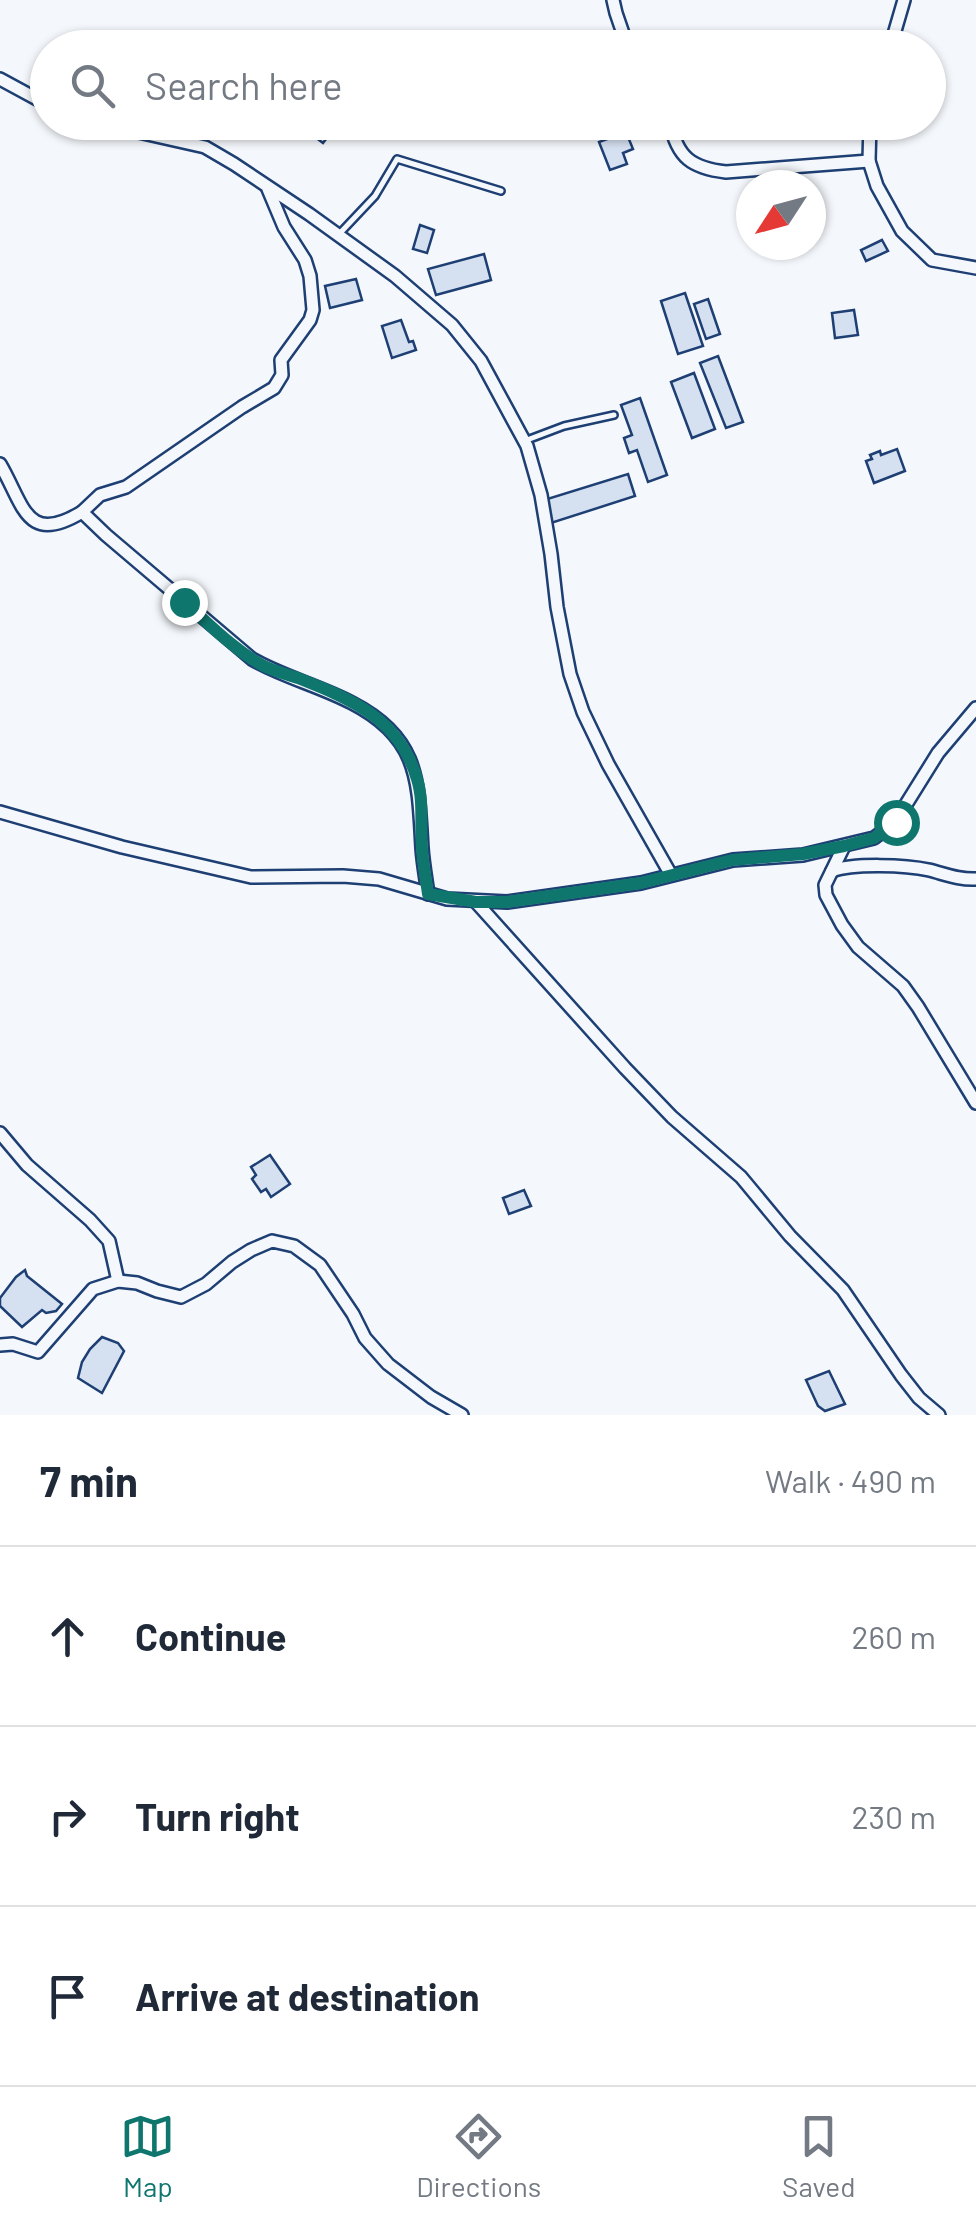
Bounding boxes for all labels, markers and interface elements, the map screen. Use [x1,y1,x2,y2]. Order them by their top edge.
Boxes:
search box [30,30,946,140]
icon: search [65,58,120,113]
text: Search here [145,62,343,108]
north arrow [736,170,826,260]
route end [162,580,208,626]
route start [874,800,920,846]
text: 7 min [40,1455,138,1505]
text: Walk · 490 m [765,1461,936,1499]
icon: ahead [40,1609,95,1664]
text: Continue [135,1613,286,1659]
text: 260 m [851,1617,936,1655]
icon: right [40,1789,95,1844]
text: Turn right [135,1793,300,1839]
text: 230 m [852,1797,936,1835]
icon: arrive [40,1969,95,2024]
text: Arrive at destination [135,1973,480,2019]
tab: Map [120,2109,175,2203]
tab: Directions [416,2109,541,2203]
tab: Saved [782,2109,856,2203]

